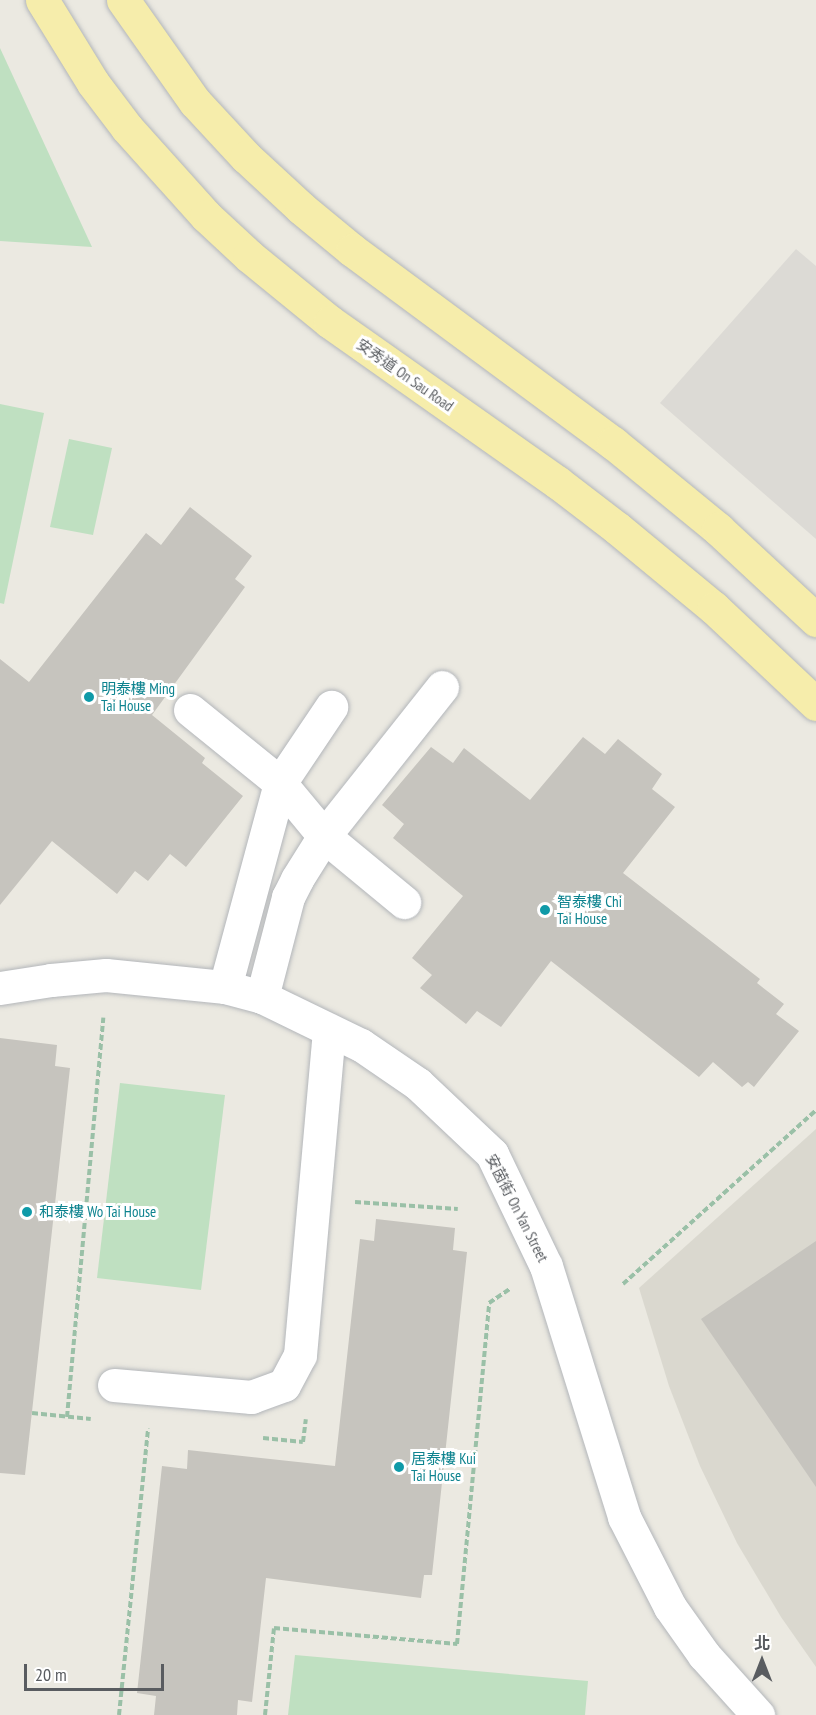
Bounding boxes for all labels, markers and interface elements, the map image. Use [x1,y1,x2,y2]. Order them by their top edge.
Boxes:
street label: 安秀道 On Sau Road [353,335,457,415]
place label: 明泰樓 Ming Tai House [101,679,175,714]
marker: 明泰樓 Ming Tai House [82,690,96,704]
place label: 智泰樓 Chi Tai House [557,892,622,927]
marker: 智泰樓 Chi Tai House [538,903,552,917]
street label: 安茵街 On Yan Street [482,1151,552,1265]
place label: 和泰樓 Wo Tai House [39,1203,157,1221]
marker: 和泰樓 Wo Tai House [20,1205,34,1219]
place label: 居泰樓 Kui Tai House [411,1449,476,1484]
marker: 居泰樓 Kui Tai House [392,1460,406,1474]
north arrow [732,1631,792,1691]
text: 北 [754,1633,770,1653]
scale bar [27,1652,166,1690]
text: 20 m [35,1663,67,1686]

